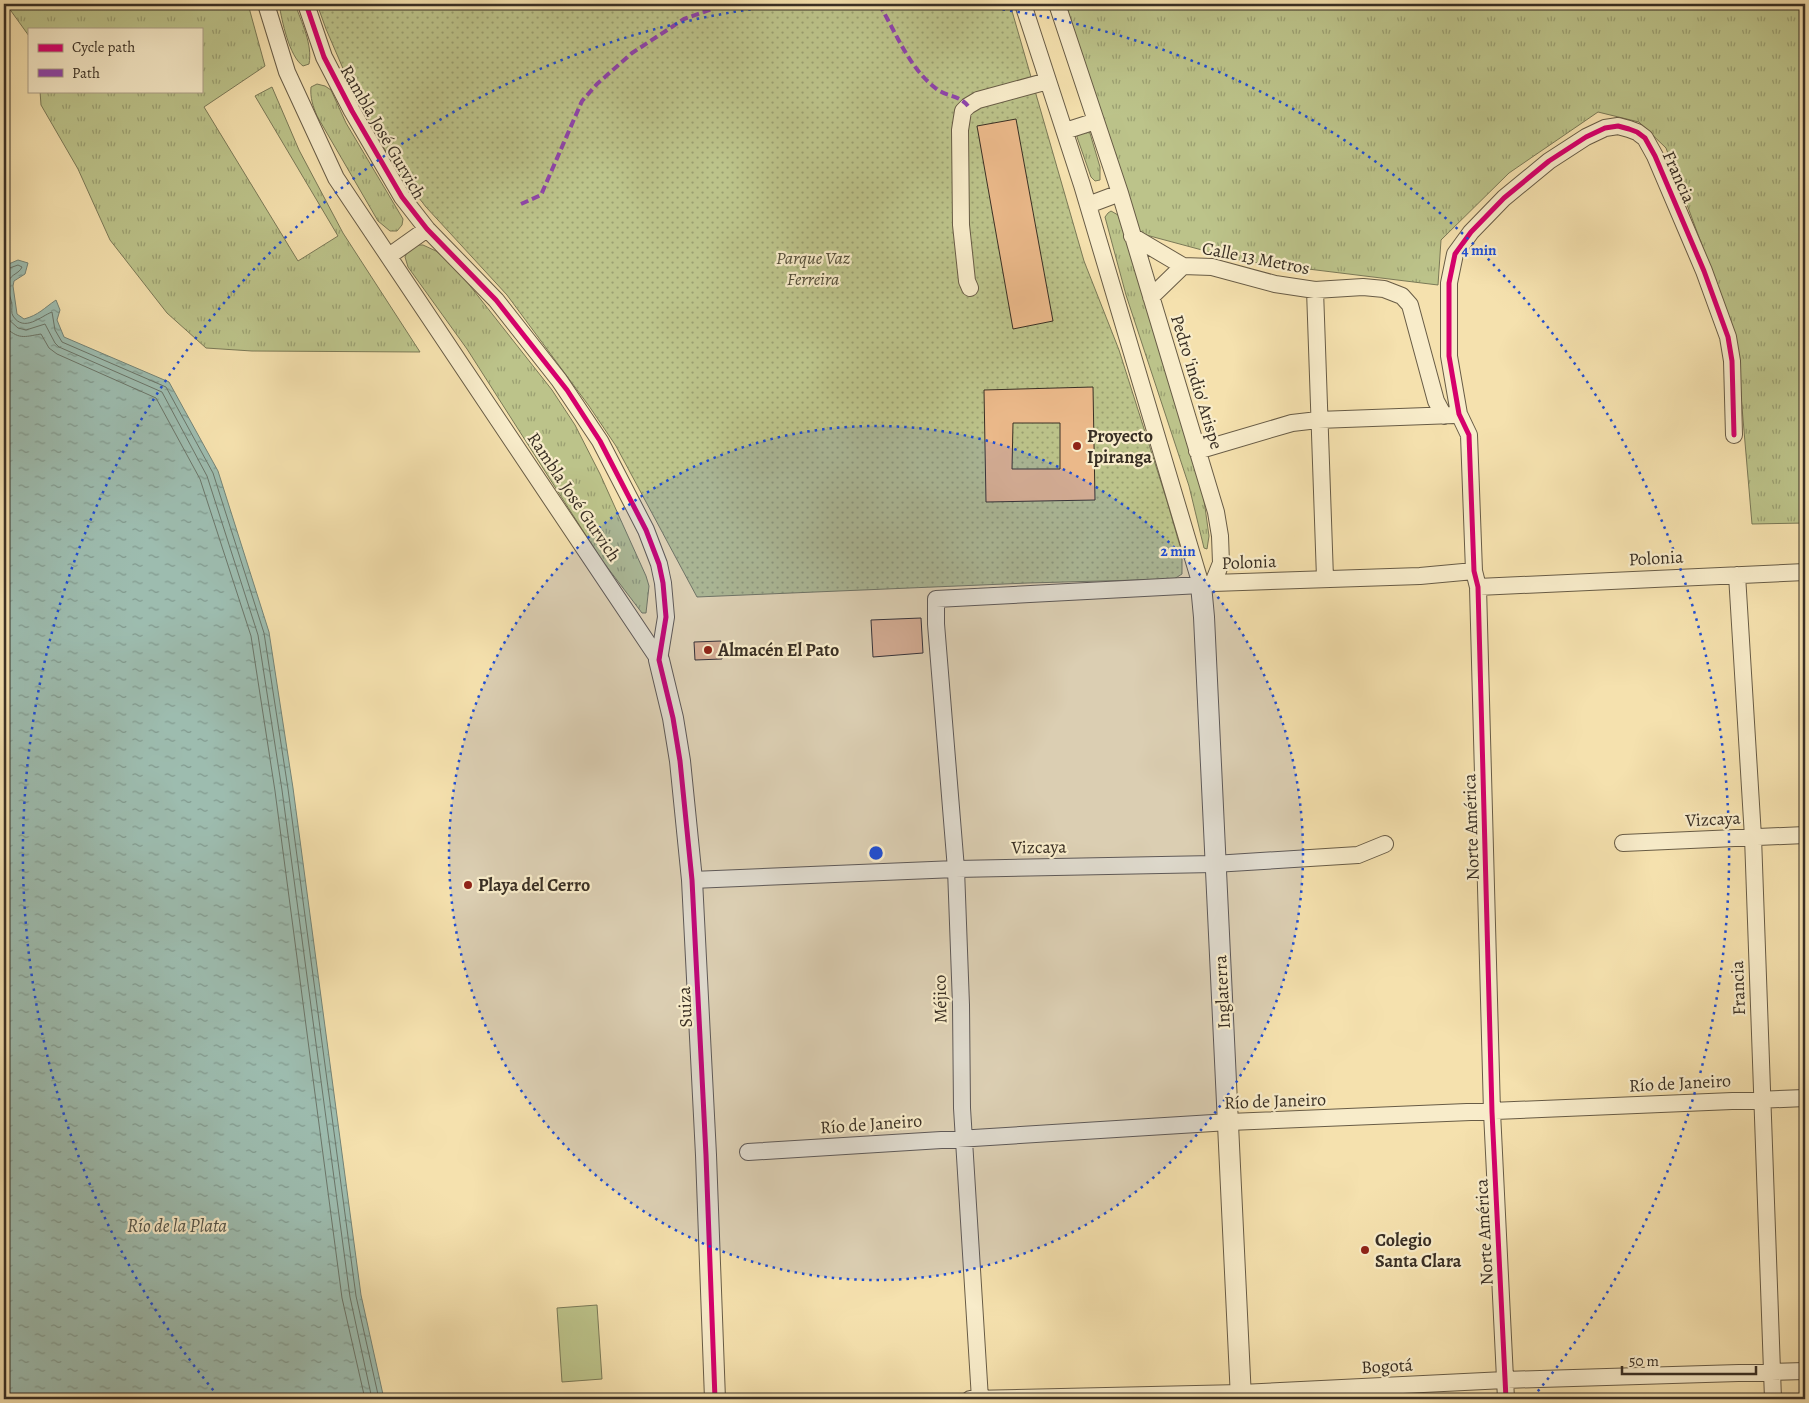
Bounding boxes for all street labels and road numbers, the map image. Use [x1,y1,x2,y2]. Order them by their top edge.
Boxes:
street label: Rambla José Gurvich [335,60,431,204]
street label: Francia [1657,147,1701,208]
street label: Calle 13 Metros [1200,236,1312,280]
street label: Pedro 'indio' Arispe [1165,312,1229,452]
street label: Rambla José Gurvich [522,428,626,567]
street label: Polonia [1628,545,1685,571]
street label: Polonia [1221,549,1277,575]
street label: Norte América [1457,773,1485,881]
street label: Vizcaya [1684,806,1742,832]
street label: Vizcaya [1010,835,1067,859]
street label: Inglaterra [1208,954,1236,1030]
street label: Francia [1725,960,1751,1016]
street label: Méjico [928,974,952,1024]
street label: Suiza [672,985,698,1028]
street label: Río de Janeiro [1628,1068,1732,1098]
street label: Río de Janeiro [1224,1087,1326,1115]
street label: Río de Janeiro [819,1108,923,1140]
street label: Norte América [1469,1177,1499,1286]
street label: Bogotá [1360,1353,1414,1379]

